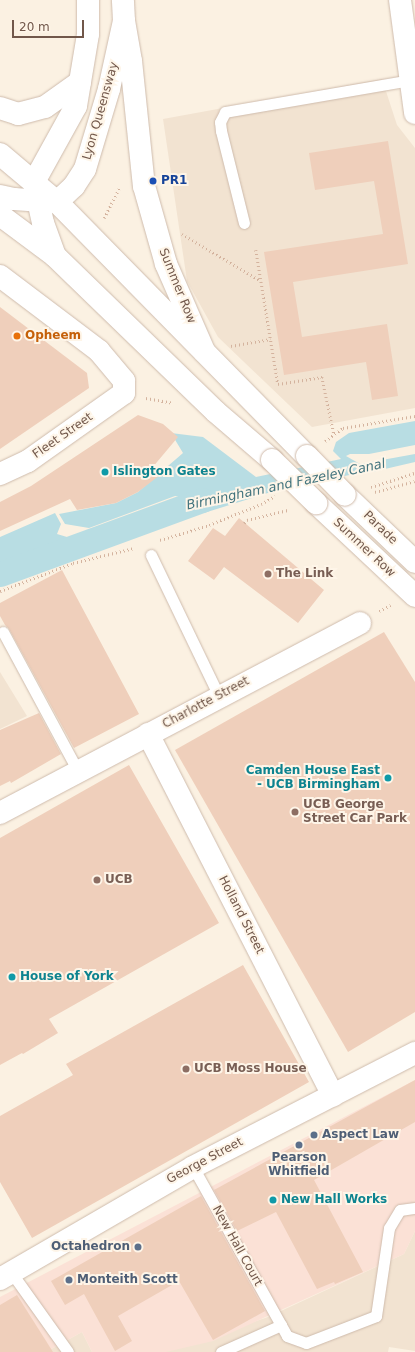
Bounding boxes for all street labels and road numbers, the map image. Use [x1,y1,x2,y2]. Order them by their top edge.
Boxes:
street label: Lyon Queensway [80,60,122,162]
street label: Summer Row [155,246,199,326]
street label: Fleet Street [30,410,96,462]
street label: Parade [360,508,400,548]
street label: Summer Row [330,516,398,580]
street label: Charlotte Street [160,674,252,732]
street label: Holland Street [215,873,267,957]
street label: George Street [165,1135,245,1187]
street label: New Hall Court [209,1203,265,1289]

